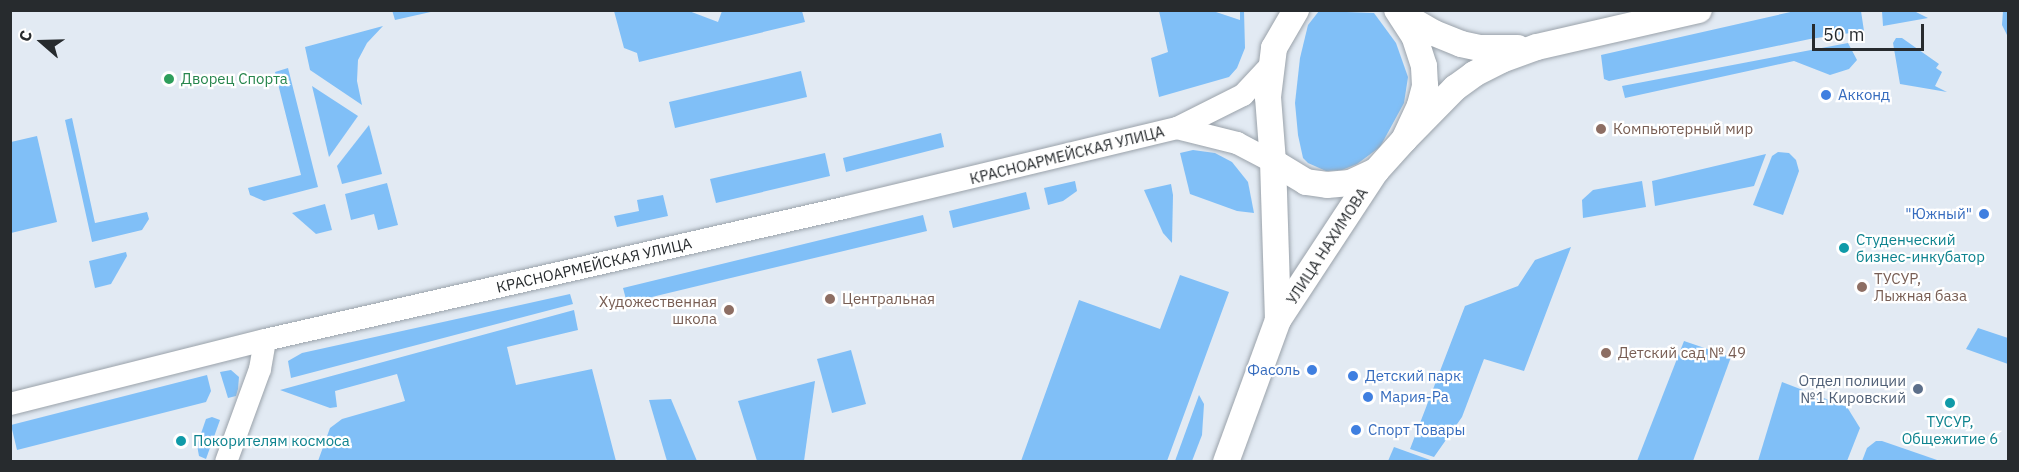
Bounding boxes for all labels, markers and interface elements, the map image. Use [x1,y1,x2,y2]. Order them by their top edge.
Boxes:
north arrow [12,12,72,72]
scale bar [1815,12,1928,50]
text: 50 m [1823,23,1865,46]
text: С [14,28,36,44]
place label: Дворец Спорта [181,70,288,88]
marker: Дворец Спорта [162,72,176,86]
place label: Акконд [1838,86,1890,104]
marker: Акконд [1819,88,1833,102]
place label: Компьютерный мир [1613,120,1753,138]
street label: КРАСНОАРМЕЙСКАЯ УЛИЦА [968,122,1166,188]
marker: Компьютерный мир [1594,122,1608,136]
street label: УЛИЦА НАХИМОВА [1283,184,1371,308]
place label: "Южный" [1905,205,1972,223]
marker: "Южный" [1977,207,1991,221]
place label: Студенческий бизнес-инкубатор [1856,230,1985,265]
street label: КРАСНОАРМЕЙСКАЯ УЛИЦА [495,234,693,296]
marker: Студенческий бизнес-инкубатор [1837,241,1851,255]
place label: ТУСУР, Лыжная база [1874,269,1967,304]
marker: ТУСУР, Лыжная база [1855,280,1869,294]
place label: Центральная [842,290,935,308]
place label: Художественная школа [599,292,717,327]
marker: Центральная [823,292,837,306]
marker: Художественная школа [722,303,736,317]
place label: Детский сад № 49 [1618,344,1746,362]
marker: Детский сад № 49 [1599,346,1613,360]
place label: Фасоль [1247,361,1300,379]
marker: Фасоль [1305,363,1319,377]
place label: Детский парк [1365,367,1461,385]
marker: Детский парк [1346,369,1360,383]
place label: Отдел полиции №1 Кировский [1799,371,1906,406]
marker: Отдел полиции №1 Кировский [1911,382,1925,396]
place label: Мария-Ра [1380,388,1449,406]
marker: Мария-Ра [1361,390,1375,404]
marker: ТУСУР, Общежитие 6 [1943,396,1957,410]
place label: ТУСУР, Общежитие 6 [1902,412,1998,447]
place label: Спорт Товары [1368,421,1465,439]
marker: Спорт Товары [1349,423,1363,437]
place label: Покорителям космоса [193,432,350,450]
marker: Покорителям космоса [174,434,188,448]

